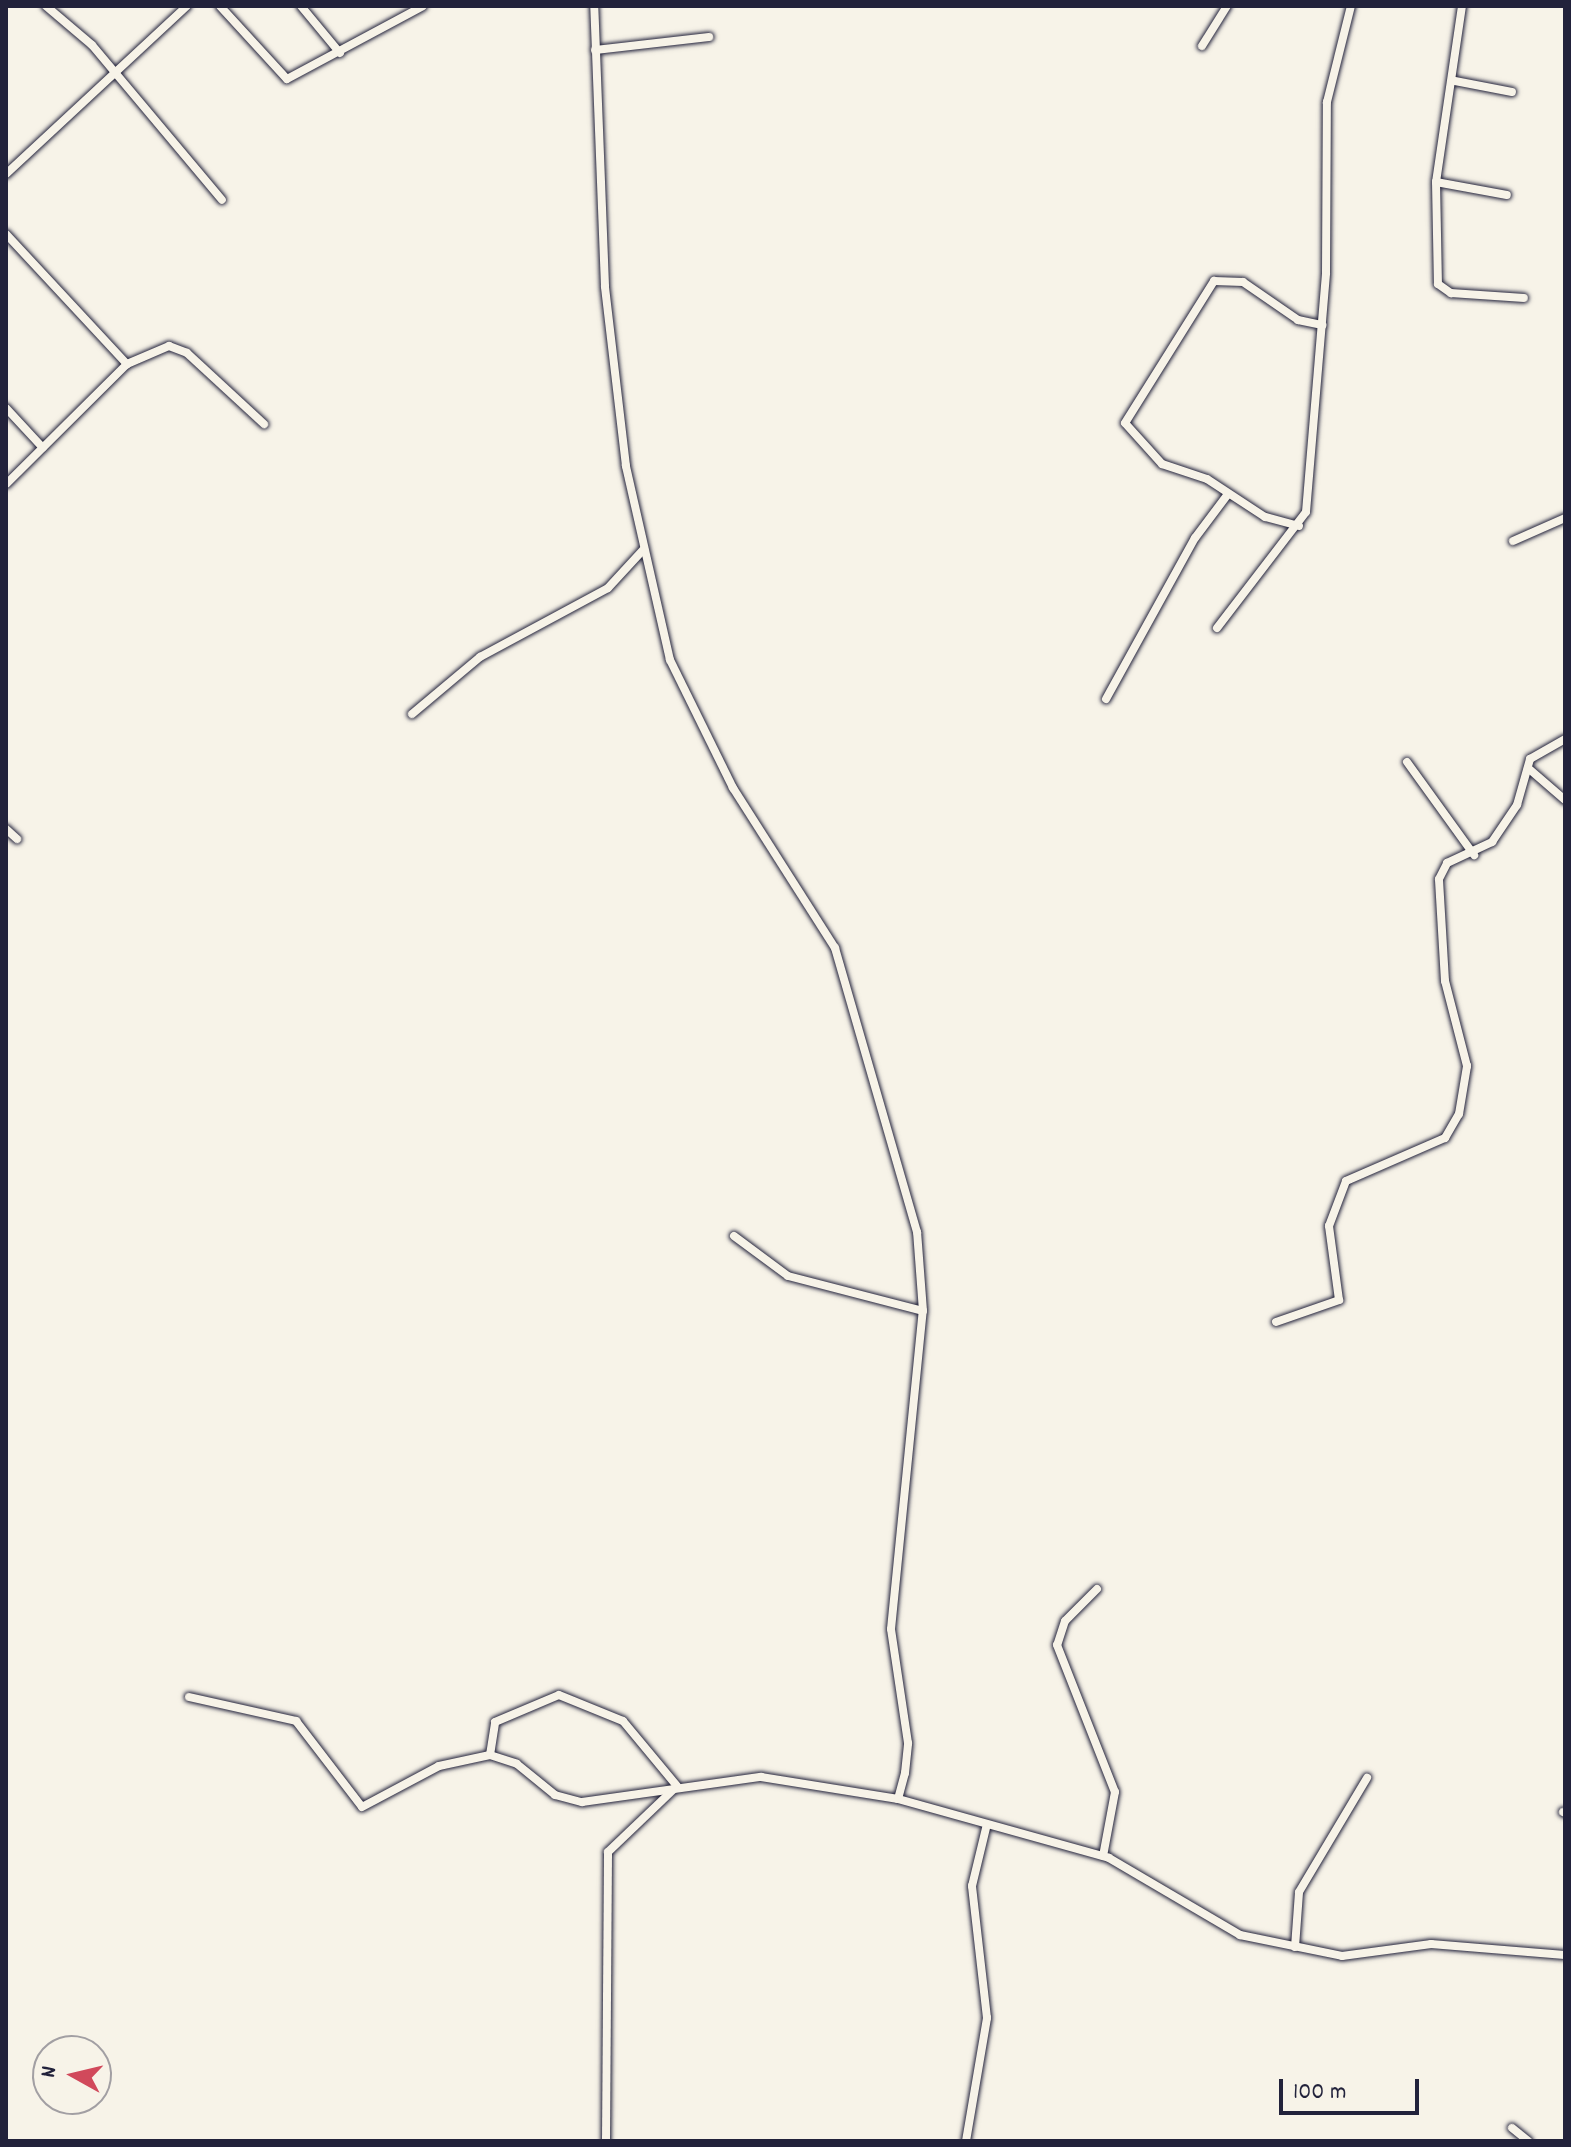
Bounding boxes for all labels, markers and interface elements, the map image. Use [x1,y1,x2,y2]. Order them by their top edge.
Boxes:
north arrow [32,2035,112,2115]
scale bar [1283,2063,1423,2113]
text: N [34,2064,66,2079]
text: 100 m [1293,2076,1346,2110]

